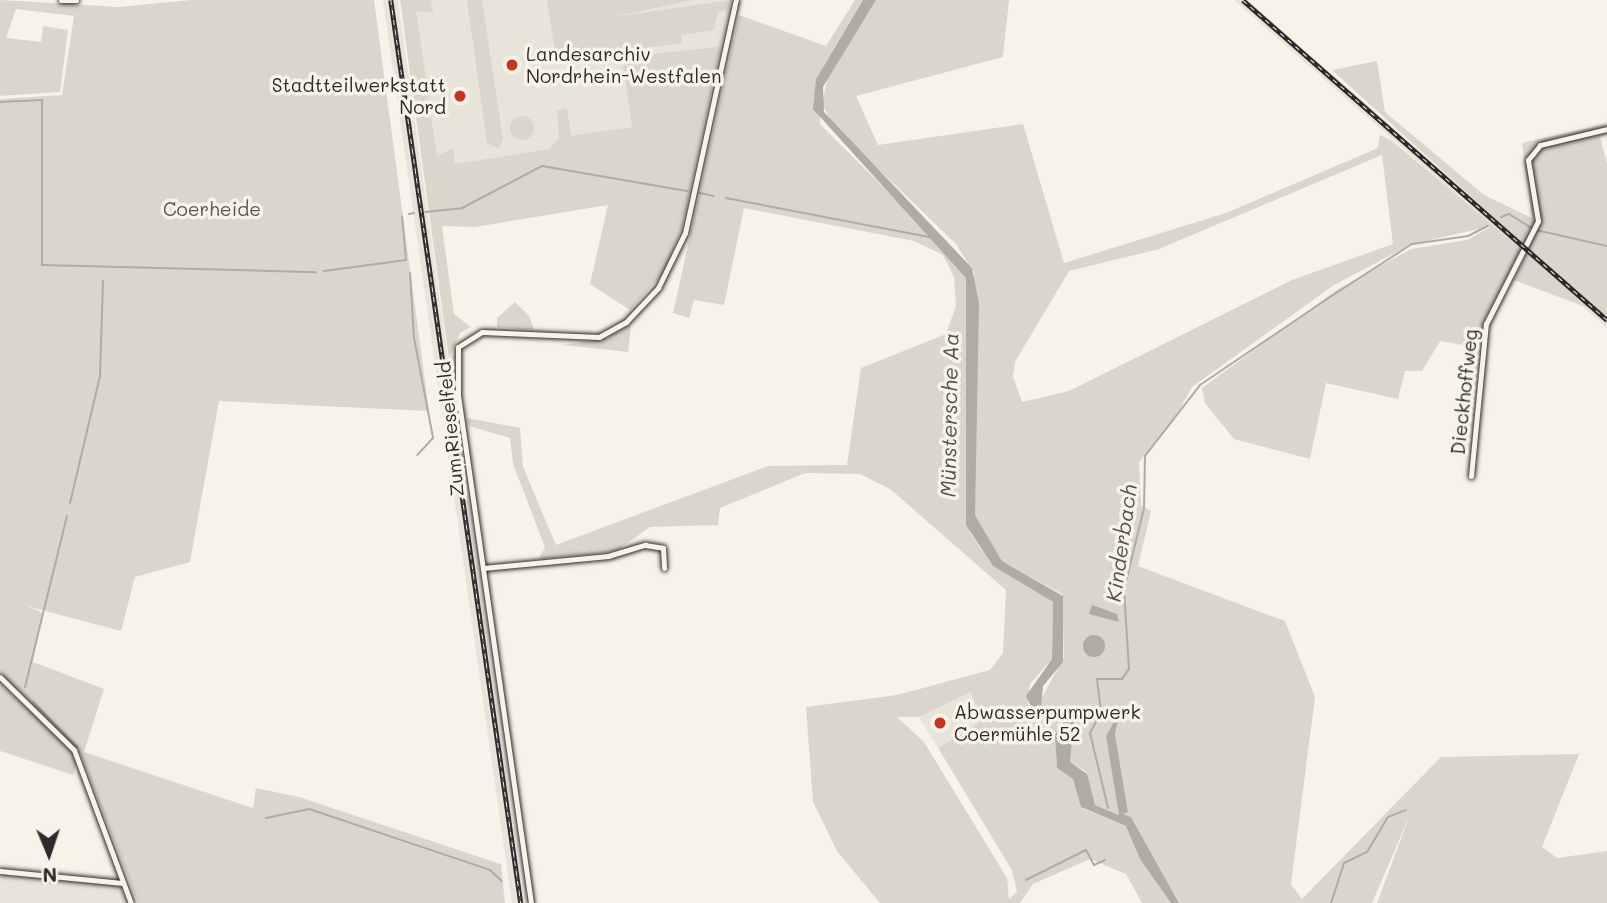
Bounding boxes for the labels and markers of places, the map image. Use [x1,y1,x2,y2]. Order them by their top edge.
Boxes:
place label: Landesarchiv Nordrhein-Westfalen [526,43,722,87]
marker: Landesarchiv Nordrhein-Westfalen [504,57,520,73]
place label: Stadtteilwerkstatt Nord [272,74,446,118]
marker: Stadtteilwerkstatt Nord [452,88,468,104]
place label: Abwasserpumpwerk Coermühle 52 [954,701,1141,745]
marker: Abwasserpumpwerk Coermühle 52 [932,715,948,731]

